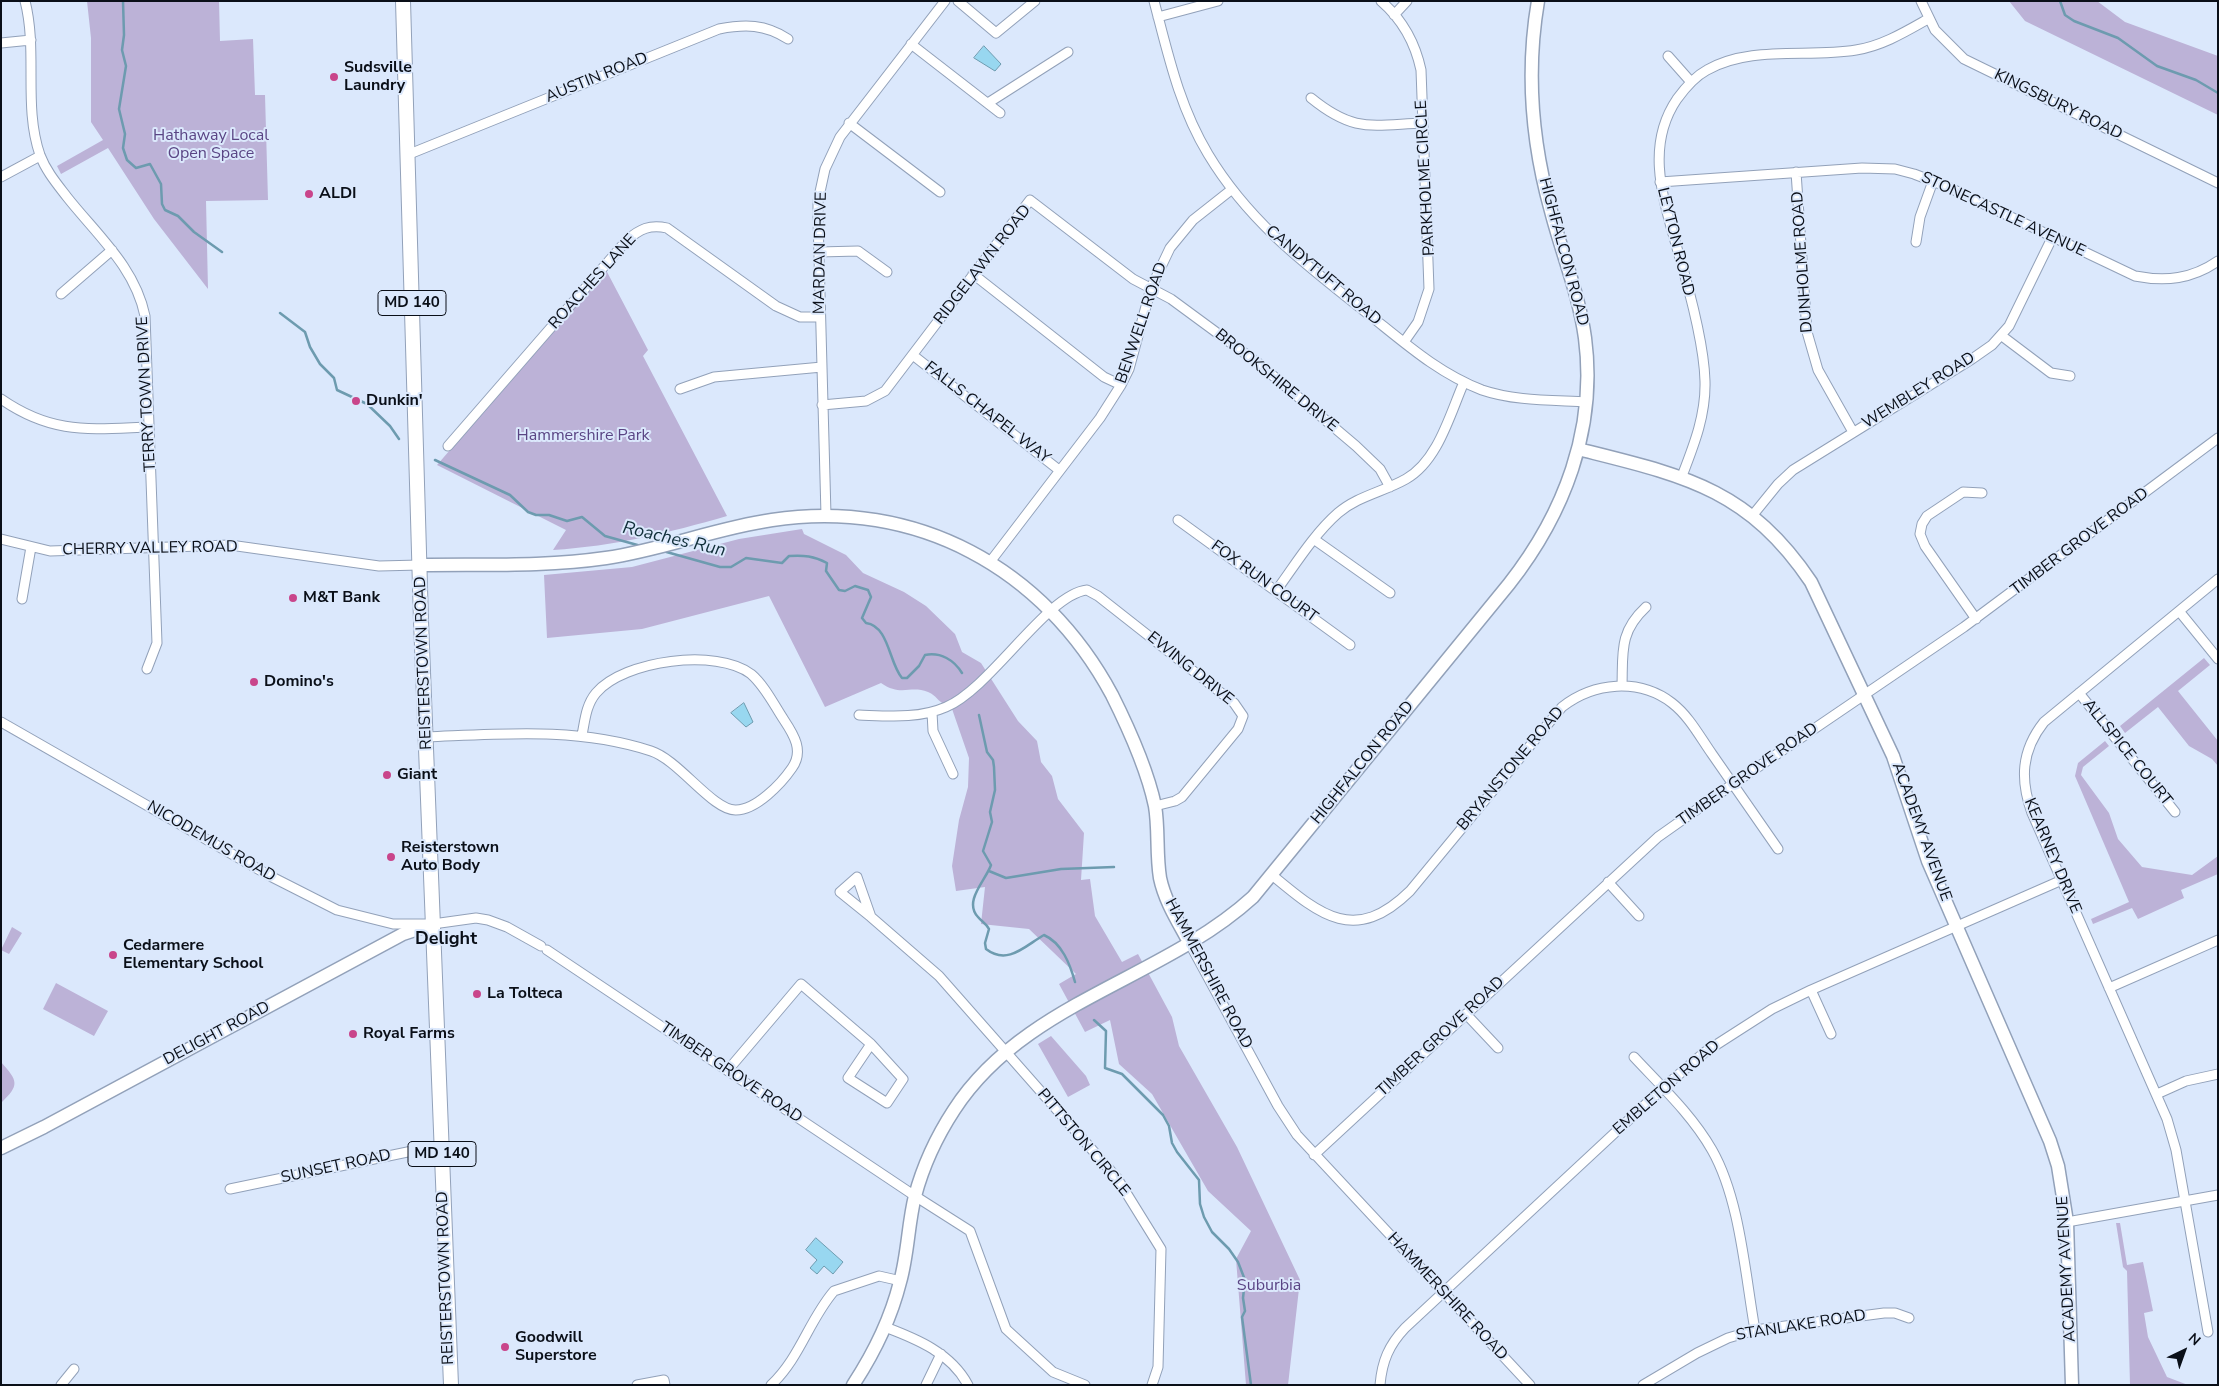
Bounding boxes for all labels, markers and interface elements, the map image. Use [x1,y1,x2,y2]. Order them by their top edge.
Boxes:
street label: AUSTIN ROAD [543,49,651,107]
place label: Sudsville Laundry [344,58,412,96]
street label: KINGSBURY ROAD [1991,66,2125,144]
marker: Sudsville Laundry [328,71,340,83]
street label: PARKHOLME CIRCLE [1412,100,1440,256]
park label: Hathaway Local Open Space [153,126,269,164]
street label: STONECASTLE AVENUE [1918,168,2088,262]
street label: HIGHFALCON ROAD [1534,176,1592,328]
place label: ALDI [319,184,357,204]
street label: LEYTON ROAD [1652,186,1698,298]
marker: ALDI [303,188,315,200]
street label: DUNHOLME ROAD [1788,191,1818,333]
street label: MARDAN DRIVE [810,192,832,314]
street label: RIDGELAWN ROAD [930,201,1036,329]
street label: CANDYTUFT ROAD [1261,222,1385,330]
street label: ROACHES LANE [545,230,641,334]
street label: BENWELL ROAD [1112,260,1172,386]
road number: MD 140 [378,290,446,316]
street label: TERRY TOWN DRIVE [133,316,161,472]
street label: BROOKSHIRE DRIVE [1211,325,1341,437]
street label: WEMBLEY ROAD [1859,349,1979,433]
street label: FALLS CHAPEL WAY [920,358,1054,468]
place label: Dunkin' [366,391,423,411]
marker: Dunkin' [350,395,362,407]
park label: Hammershire Park [517,426,649,446]
street label: TIMBER GROVE ROAD [2007,484,2153,600]
water label: Roaches Run [620,518,728,562]
street label: FOX RUN COURT [1207,537,1321,627]
street label: CHERRY VALLEY ROAD [62,538,238,560]
street label: REISTERSTOWN ROAD [411,576,437,750]
place label: M&T Bank [303,588,380,608]
marker: M&T Bank [287,592,299,604]
street label: EWING DRIVE [1143,628,1237,710]
place label: Domino's [264,672,334,692]
marker: Domino's [248,676,260,688]
street label: ALLSPICE COURT [2078,696,2176,810]
street label: HIGHFALCON ROAD [1308,698,1418,828]
street label: BRYANSTONE ROAD [1454,703,1568,835]
street label: TIMBER GROVE ROAD [1674,719,1822,831]
street label: ACADEMY AVENUE [1887,760,1955,904]
place label: Giant [397,765,437,785]
marker: Giant [381,769,393,781]
street label: KEARNEY DRIVE [2019,796,2085,916]
street label: NICODEMUS ROAD [143,797,279,887]
place label: Reisterstown Auto Body [401,838,499,876]
marker: Reisterstown Auto Body [385,851,397,863]
street label: HAMMERSHIRE ROAD [1160,895,1256,1053]
district label: Delight [415,929,477,951]
place label: Cedarmere Elementary School [123,936,263,974]
marker: Cedarmere Elementary School [107,949,119,961]
street label: TIMBER GROVE ROAD [1373,973,1509,1101]
place label: La Tolteca [487,984,563,1004]
marker: La Tolteca [471,988,483,1000]
street label: DELIGHT ROAD [161,998,273,1070]
street label: TIMBER GROVE ROAD [656,1018,806,1128]
place label: Royal Farms [363,1024,455,1044]
marker: Royal Farms [347,1028,359,1040]
street label: EMBLETON ROAD [1610,1036,1724,1140]
street label: PITTSTON CIRCLE [1032,1085,1134,1201]
road number: MD 140 [408,1142,476,1166]
street label: SUNSET ROAD [279,1146,393,1188]
street label: REISTERSTOWN ROAD [433,1191,459,1365]
street label: ACADEMY AVENUE [2054,1196,2080,1342]
street label: HAMMERSHIRE ROAD [1383,1229,1511,1365]
park label: Suburbia [1237,1276,1301,1296]
street label: STANLAKE ROAD [1735,1306,1867,1346]
north arrow [2159,1326,2209,1376]
place label: Goodwill Superstore [515,1328,597,1366]
text: N [2184,1329,2205,1350]
marker: Goodwill Superstore [499,1341,511,1353]

